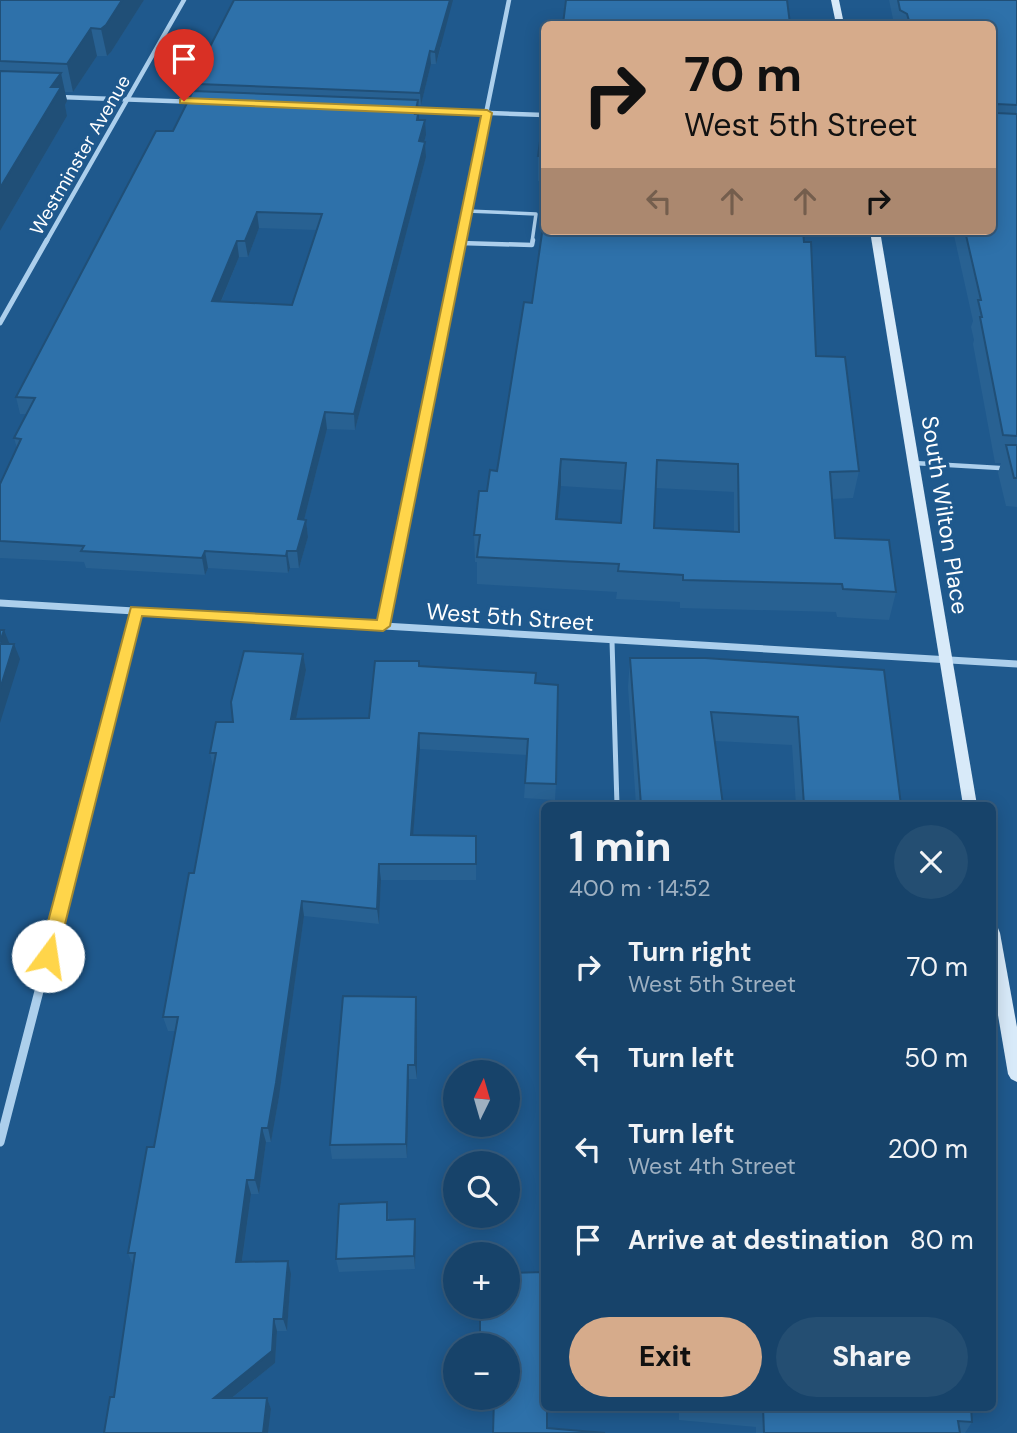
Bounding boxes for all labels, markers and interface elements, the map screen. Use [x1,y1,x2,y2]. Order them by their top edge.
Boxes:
pin [154,29,214,101]
icon: arrive [165,40,203,78]
text: 70 m [684,42,802,106]
icon: right [569,49,660,140]
street label: Westminster Avenue [24,70,136,240]
text: West 5th Street [684,104,918,146]
icon: left [640,182,678,220]
icon: ahead [713,182,751,220]
icon: ahead [786,182,824,220]
icon: right [859,182,897,220]
street label: South Wilton Place [915,414,975,616]
street label: West 5th Street [425,596,595,638]
text: 1 min [569,819,672,874]
button: close [894,825,968,899]
text: 400 m · 14:52 [569,873,711,903]
position arrow [11,919,85,993]
text: Turn right [628,935,752,969]
icon: right [569,948,607,986]
text: 70 m [907,950,968,984]
text: West 5th Street [628,969,796,999]
icon: left [569,1039,607,1077]
text: Turn left [628,1041,735,1075]
text: 50 m [904,1041,968,1075]
north arrow [443,1060,520,1138]
map controls [443,1060,520,1410]
text: Turn left [628,1117,735,1151]
icon: left [569,1130,607,1168]
text: 200 m [888,1132,968,1166]
button: search [443,1151,520,1228]
text: West 4th Street [628,1151,796,1181]
icon: arrive [569,1221,607,1259]
text: Arrive at destination [628,1223,889,1257]
text: 80 m [910,1223,974,1257]
button: + [443,1242,520,1319]
button: Exit [569,1317,762,1397]
button: Share [776,1317,968,1397]
button: − [443,1333,520,1410]

